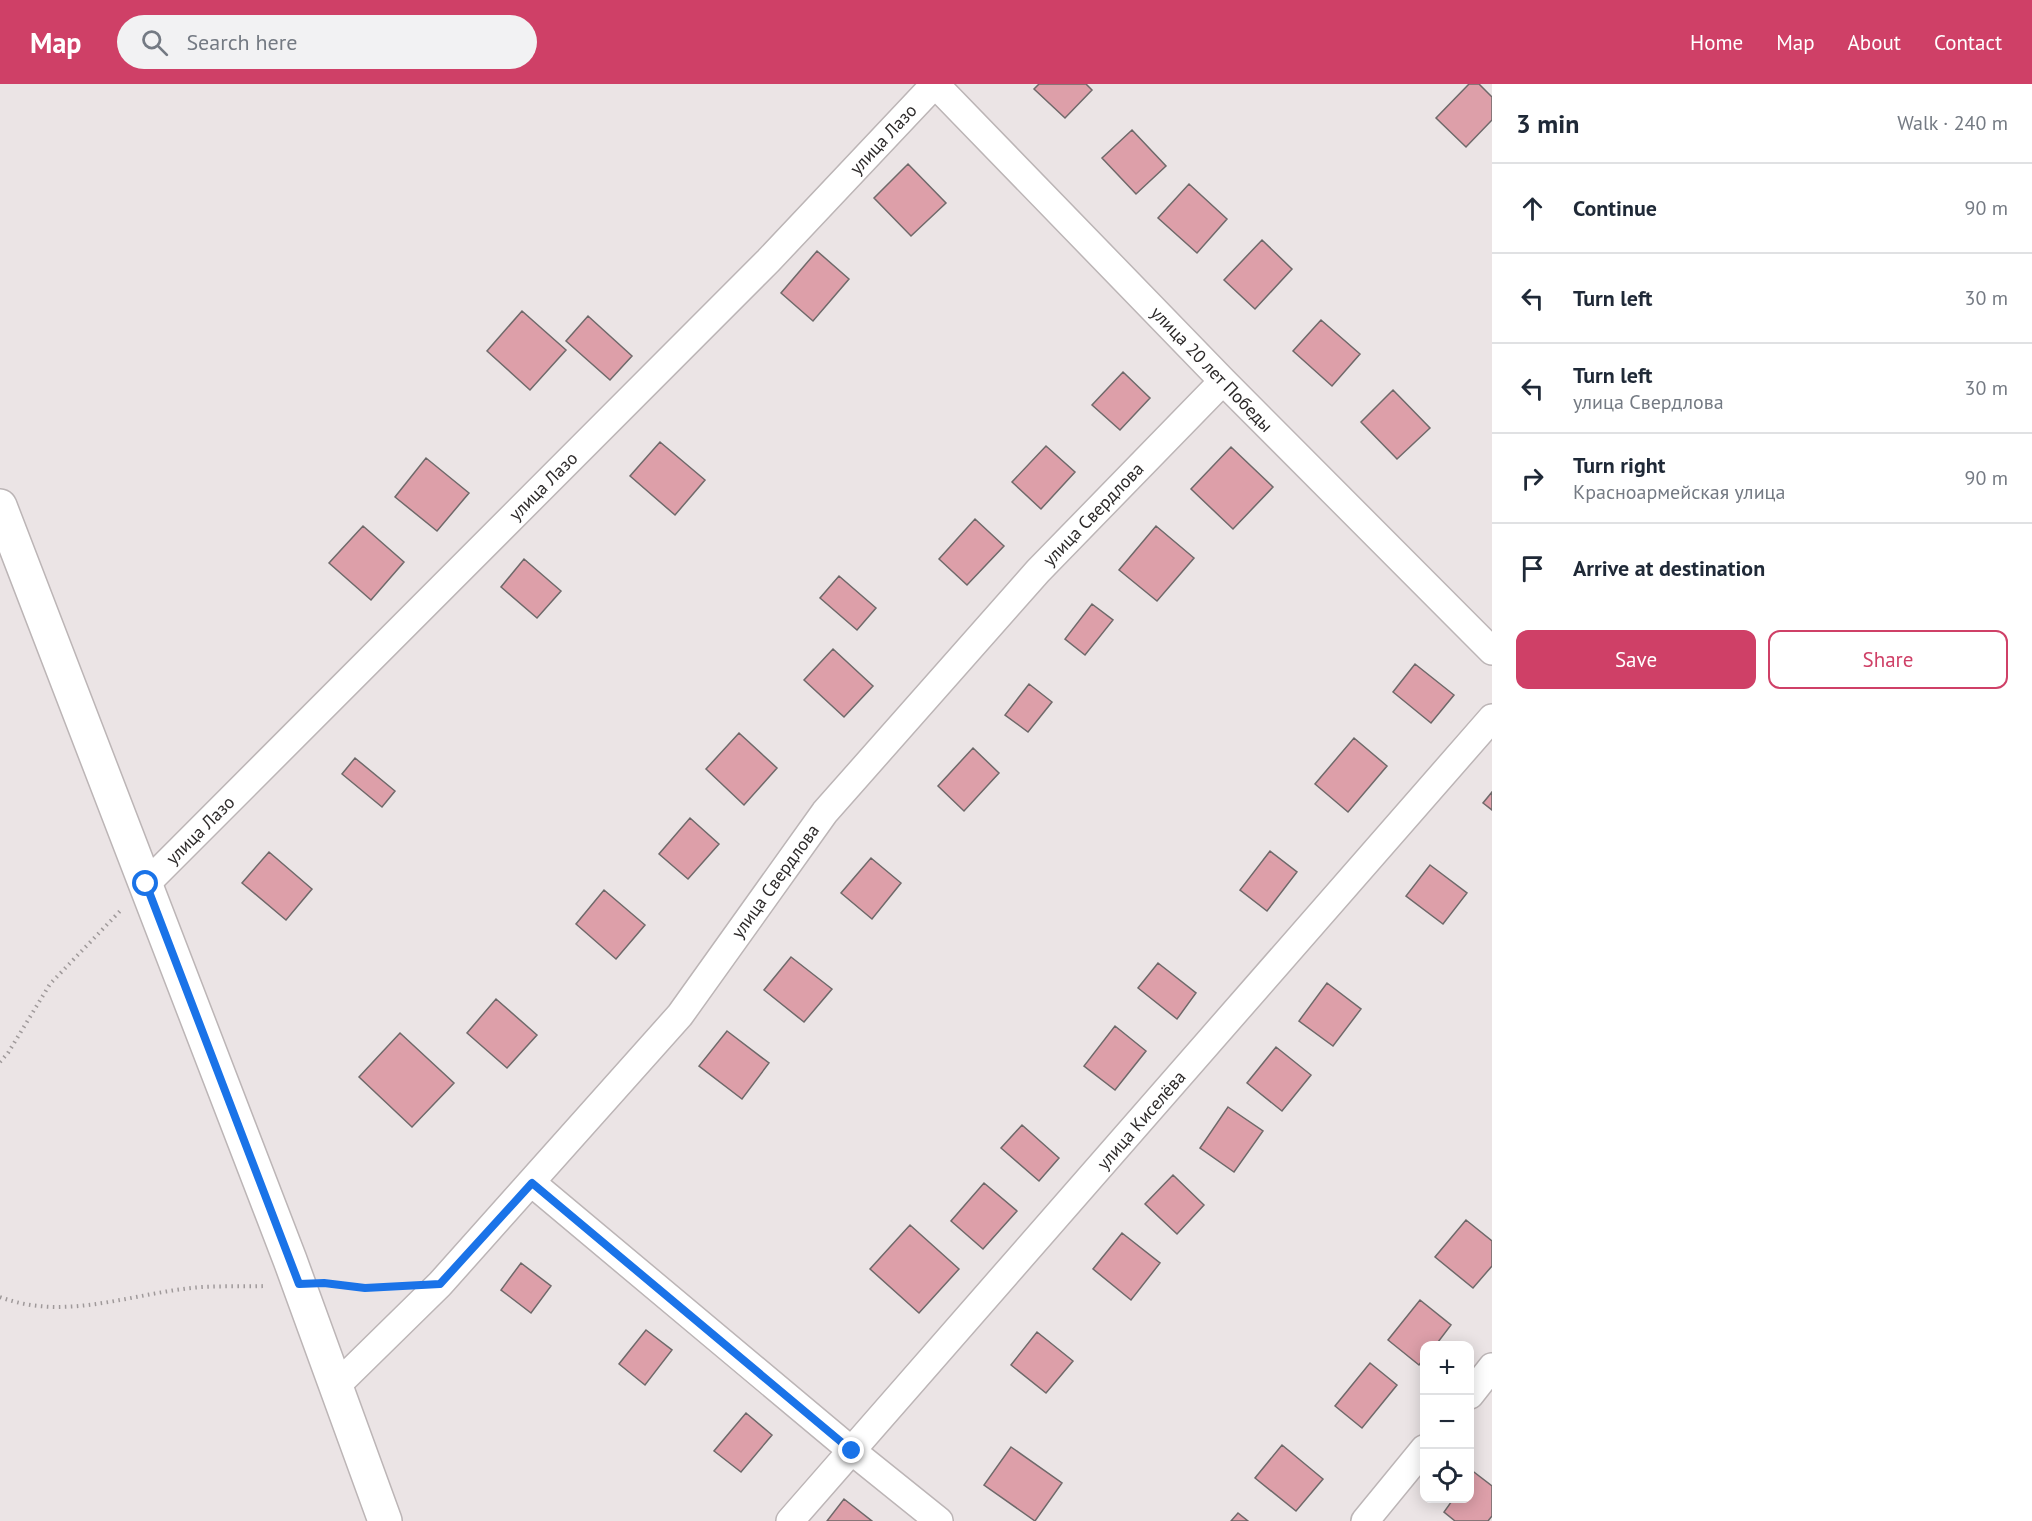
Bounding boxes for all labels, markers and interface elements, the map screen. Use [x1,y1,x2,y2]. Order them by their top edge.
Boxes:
search box [117,15,537,69]
text: Map [30,24,81,61]
icon: search [138,26,171,59]
text: Search here [186,28,297,56]
text: Home [1690,29,1743,56]
text: Map [1776,29,1815,56]
text: About [1848,29,1901,56]
text: Contact [1934,29,2002,56]
street label: улица Лазо [845,99,921,179]
text: 3 min [1516,107,1579,140]
text: Walk · 240 m [1897,110,2008,136]
icon: ahead [1516,192,1549,225]
text: Continue [1573,194,1657,222]
text: 90 m [1965,195,2008,221]
icon: left [1516,282,1549,315]
text: Turn left [1573,284,1653,312]
text: 30 m [1965,285,2008,311]
street label: улица 20 лет Победы [1146,301,1278,437]
text: Turn left [1573,361,1653,389]
icon: left [1516,372,1549,405]
text: 30 m [1965,375,2008,401]
text: улица Свердлова [1573,389,1724,415]
street label: улица Лазо [504,447,582,525]
text: Turn right [1573,451,1665,479]
street label: улица Свердлова [1038,457,1148,571]
icon: right [1516,462,1549,495]
text: 90 m [1965,465,2008,491]
text: Красноармейская улица [1573,479,1785,505]
icon: arrive [1516,552,1549,585]
text: Arrive at destination [1573,554,1765,582]
button: Save [1516,630,1756,689]
button: Share [1768,630,2008,689]
street label: улица Лазо [161,791,239,869]
street label: улица Свердлова [726,819,824,943]
route start [132,870,158,896]
street label: улица Киселёва [1092,1066,1190,1174]
map controls [1420,1341,1474,1503]
button: + [1420,1341,1474,1395]
button: − [1420,1395,1474,1449]
route end [838,1437,864,1463]
button: locate [1420,1449,1474,1503]

